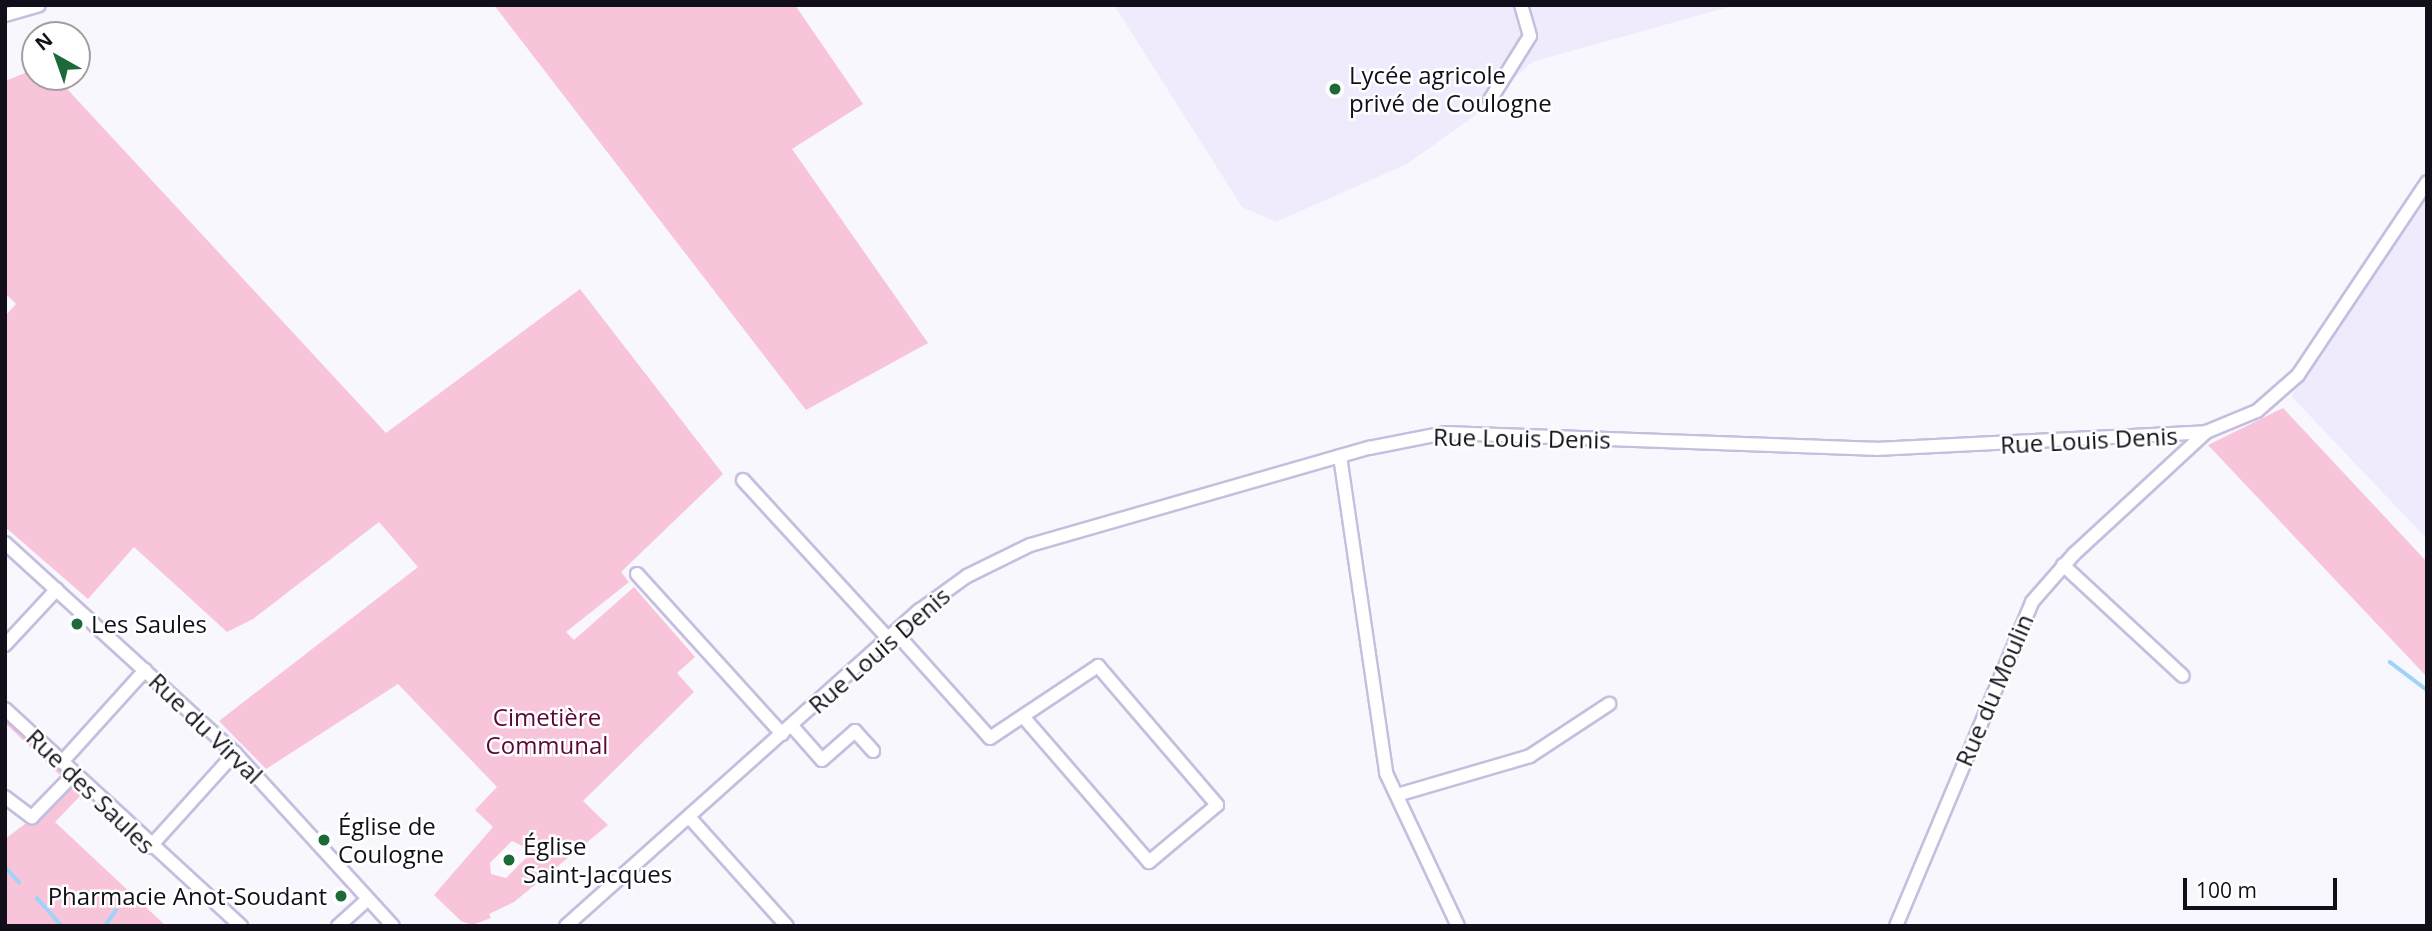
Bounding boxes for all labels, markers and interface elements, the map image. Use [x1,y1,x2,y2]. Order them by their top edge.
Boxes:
north arrow [21,21,91,91]
text: N [30,27,58,56]
place label: Lycée agricole privé de Coulogne [1349,61,1552,117]
marker: Lycée agricole privé de Coulogne [1327,81,1343,97]
street label: Rue Louis Denis [1999,421,2179,459]
street label: Rue Louis Denis [1433,422,1611,454]
street label: Rue Louis Denis [802,581,956,719]
place label: Les Saules [91,610,207,638]
street label: Rue du Moulin [1949,610,2039,770]
marker: Les Saules [69,616,85,632]
street label: Rue du Virval [143,667,269,789]
park label: Cimetière Communal [486,703,608,759]
street label: Rue des Saules [21,723,161,859]
place label: Église de Coulogne [338,812,444,868]
marker: Église de Coulogne [316,832,332,848]
place label: Église Saint-Jacques [523,832,672,888]
marker: Église Saint-Jacques [501,852,517,868]
scale bar [2187,864,2341,908]
text: 100 m [2196,876,2257,904]
place label: Pharmacie Anot-Soudant [48,882,327,910]
marker: Pharmacie Anot-Soudant [333,888,349,904]

